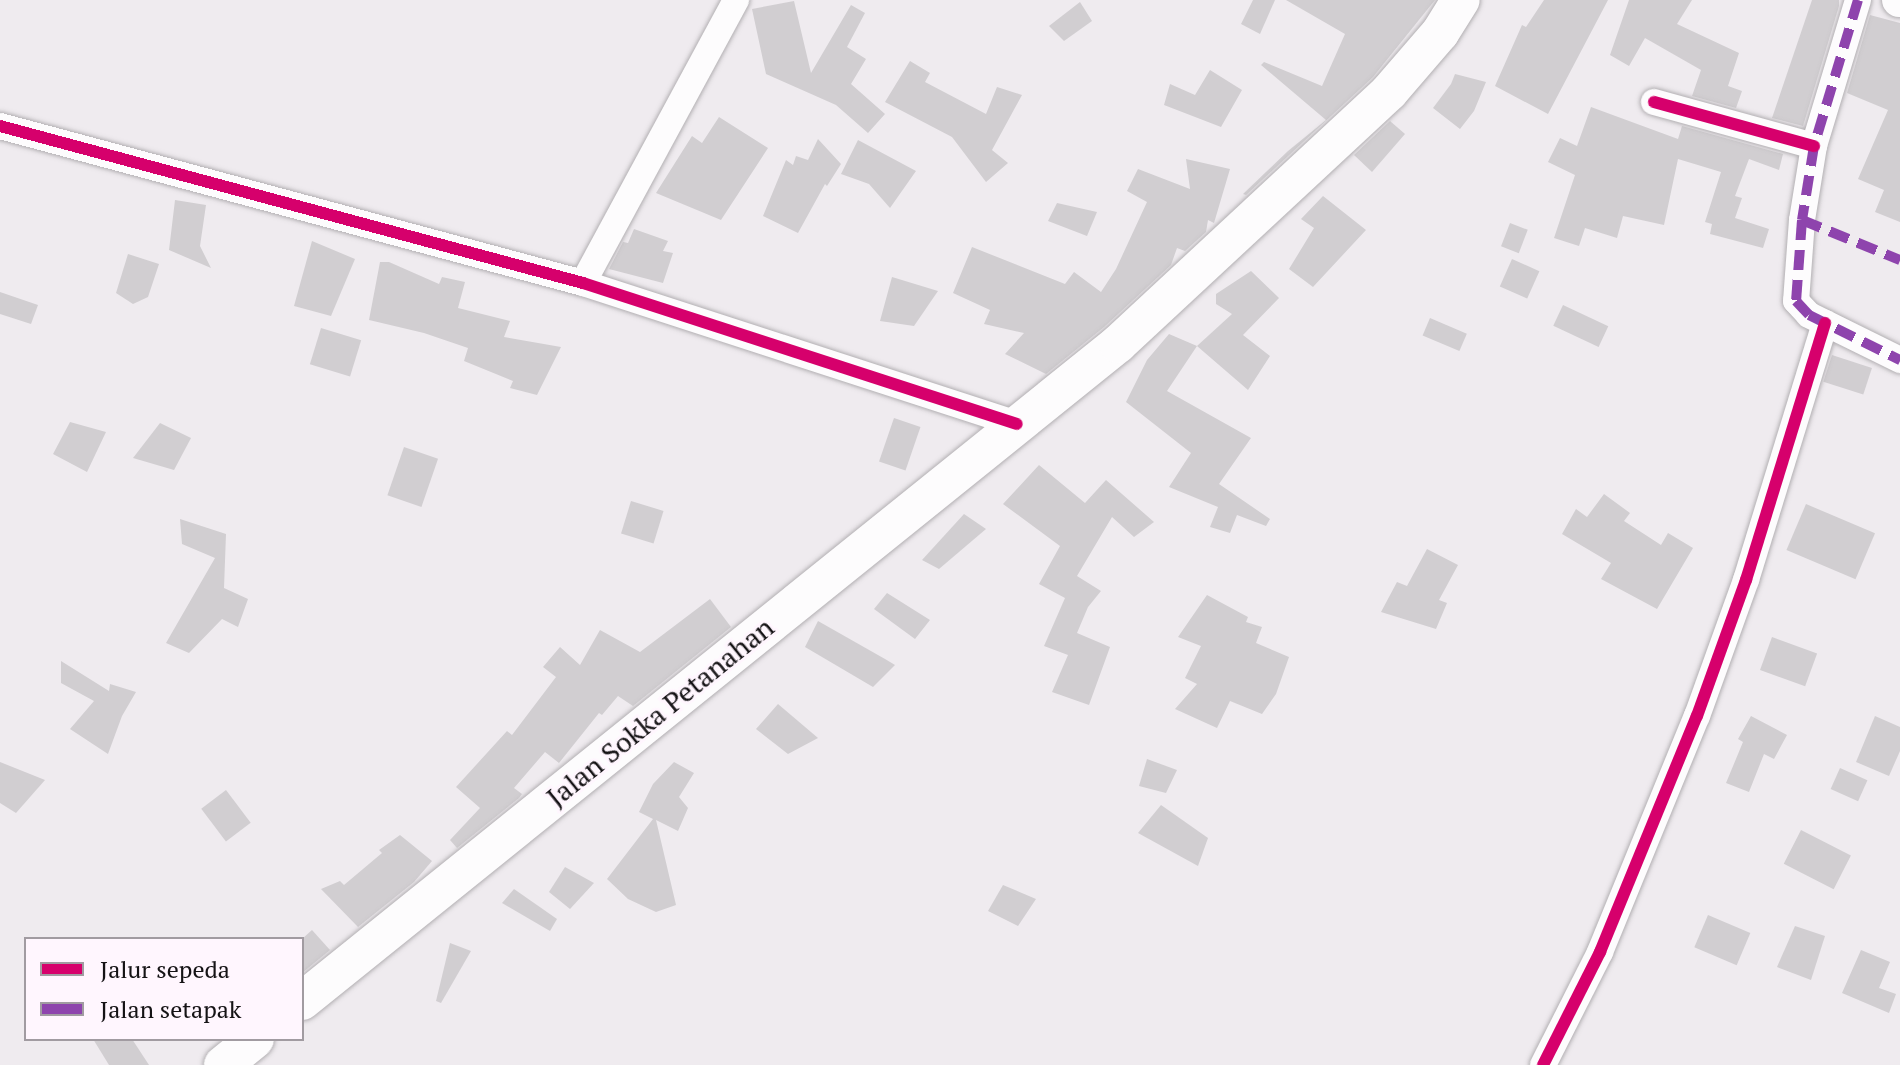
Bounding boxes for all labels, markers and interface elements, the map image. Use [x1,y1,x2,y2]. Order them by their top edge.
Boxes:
street label: Jalan Sokka Petanahan [540,610,780,814]
legend [24,937,304,1041]
text: Jalur sepeda [100,953,230,985]
text: Jalan setapak [100,993,241,1025]

